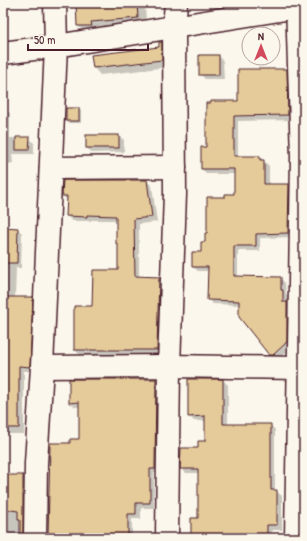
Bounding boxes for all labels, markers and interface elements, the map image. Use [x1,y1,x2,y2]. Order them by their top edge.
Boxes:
scale bar [28,26,148,52]
north arrow [241,26,281,66]
text: N [258,29,264,43]
text: 50 m [34,31,55,48]

